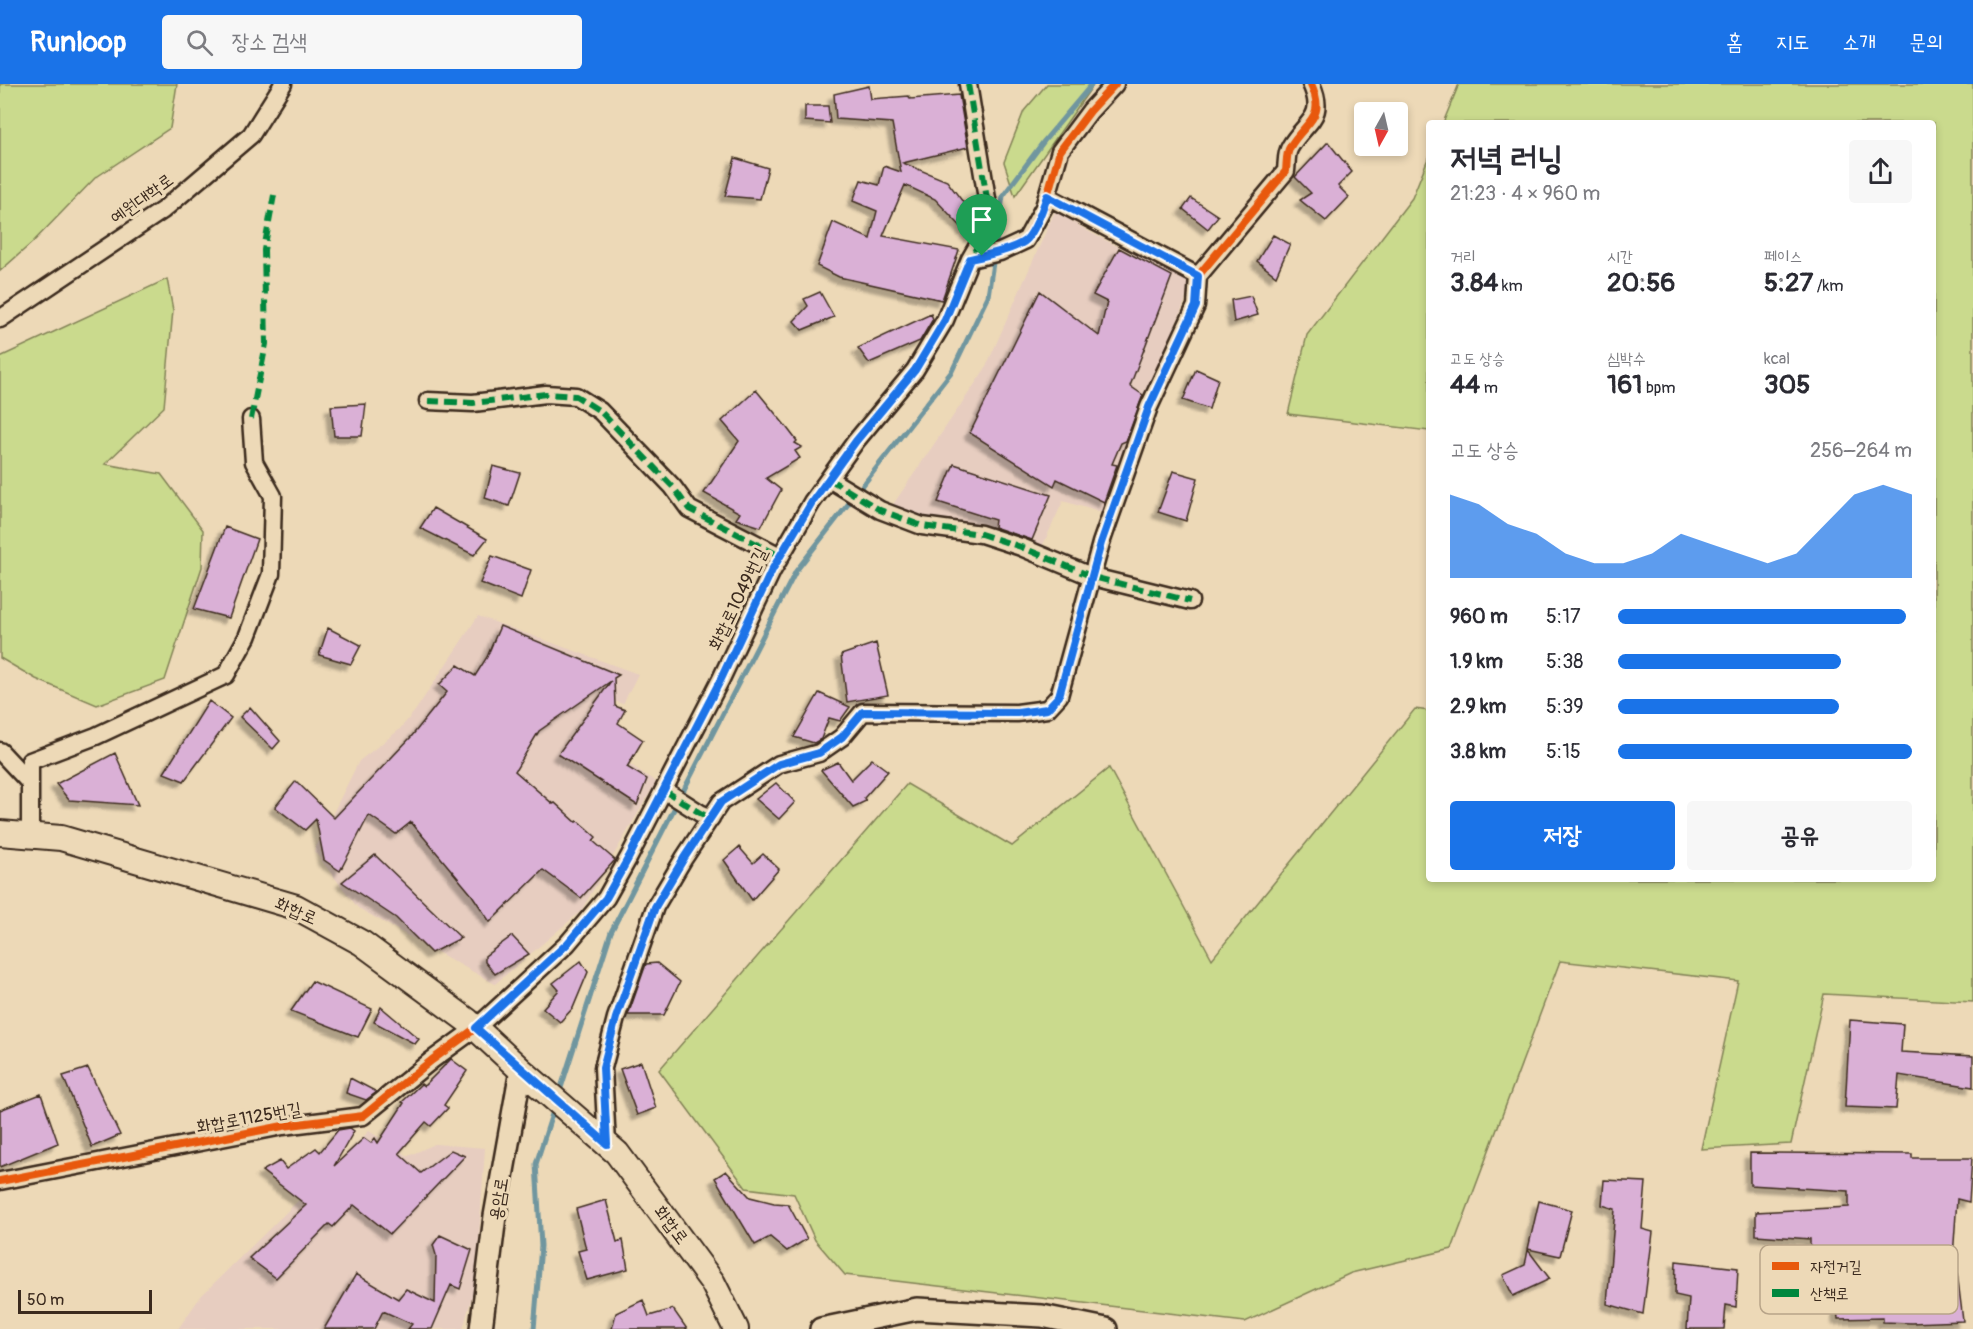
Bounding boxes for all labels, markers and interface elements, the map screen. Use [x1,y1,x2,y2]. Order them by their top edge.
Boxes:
search box [162,15,582,69]
text: Runloop [30,25,126,60]
icon: search [183,26,216,59]
text: 장소 검색 [231,28,307,56]
text: 홈 [1726,29,1743,56]
text: 지도 [1776,29,1809,56]
text: 소개 [1842,29,1876,56]
text: 문의 [1909,29,1943,56]
north arrow [1354,102,1408,156]
map controls [1354,102,1408,156]
text: 저녁 러닝 [1450,138,1563,179]
button: share [1849,140,1912,203]
street label: 예원대학로 [106,168,178,230]
text: 21:23 · 4 × 960 m [1450,181,1600,206]
pin [956,194,1007,256]
icon: arrive [965,203,998,236]
text: 거리 [1450,247,1476,267]
text: 시간 [1607,247,1633,267]
text: 페이스 [1764,247,1803,267]
text: 3.84 [1450,267,1498,299]
text: 20:56 [1607,267,1675,299]
text: 5:27 [1764,267,1813,299]
text: km [1498,276,1523,296]
text: /km [1813,276,1843,296]
text: 고도 상승 [1450,349,1505,369]
text: 심박수 [1607,349,1646,369]
text: kcal [1764,349,1790,369]
text: 44 [1450,369,1480,401]
text: 161 [1607,369,1642,401]
text: 305 [1764,369,1810,401]
text: m [1480,378,1498,398]
text: bpm [1642,378,1676,398]
text: 고도 상승 [1450,438,1519,463]
text: 256–264 m [1810,438,1912,463]
street label: 화합로1049번길 [703,543,773,654]
text: 960 m [1450,604,1508,629]
text: 5:17 [1546,604,1581,629]
text: 1.9 km [1450,649,1503,674]
text: 5:38 [1546,649,1583,674]
text: 2.9 km [1450,694,1506,719]
text: 5:39 [1546,694,1584,719]
text: 3.8 km [1450,739,1506,764]
text: 5:15 [1546,739,1581,764]
button: 저장 [1450,801,1675,870]
button: 공유 [1687,801,1912,870]
street label: 화합로 [272,892,320,930]
street label: 화합로1125번길 [195,1097,304,1139]
street label: 용암로 [484,1176,514,1222]
street label: 화합로 [649,1201,693,1249]
legend [1760,1245,1958,1314]
text: 자전거길 [1810,1257,1862,1277]
text: 산책로 [1810,1284,1849,1304]
scale bar [18,1287,152,1314]
text: 50 m [27,1290,64,1310]

